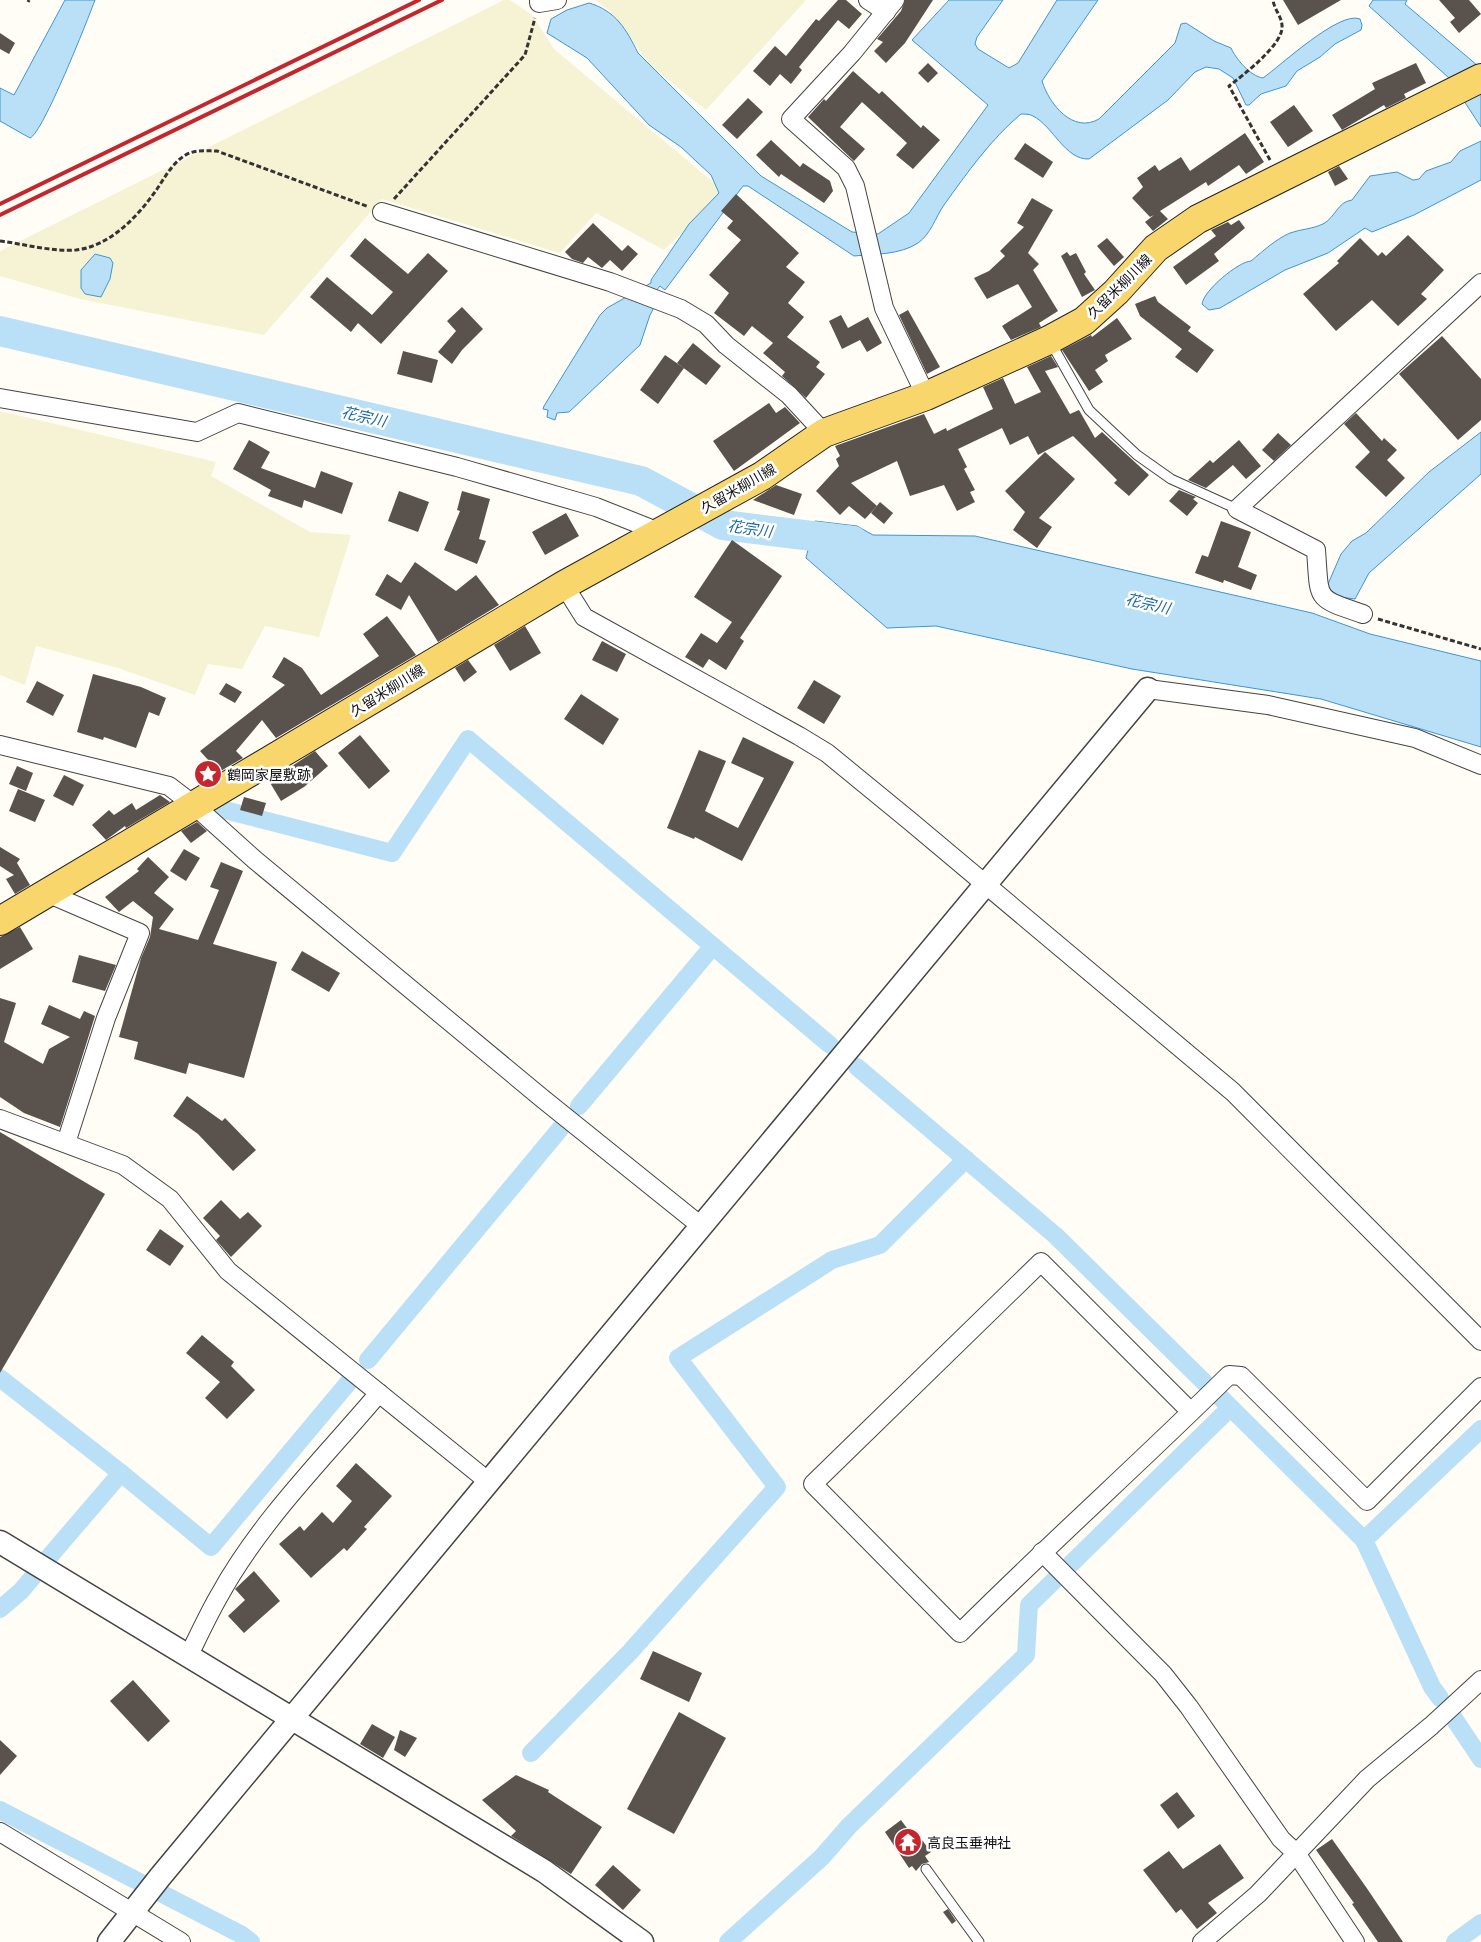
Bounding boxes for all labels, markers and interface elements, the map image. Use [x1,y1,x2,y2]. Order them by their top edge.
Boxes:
street label: 久留米柳川線 [1083,250,1155,322]
water label: 花宗川 [340,401,390,431]
street label: 久留米柳川線 [697,459,779,517]
water label: 花宗川 [726,515,776,541]
water label: 花宗川 [1124,588,1174,618]
street label: 久留米柳川線 [346,660,428,720]
place icon: 鶴岡家屋敷跡 [193,759,223,789]
place label: 鶴岡家屋敷跡 [227,765,311,784]
temple icon: 高良玉垂神社 [893,1827,923,1857]
place label: 高良玉垂神社 [927,1833,1011,1852]

